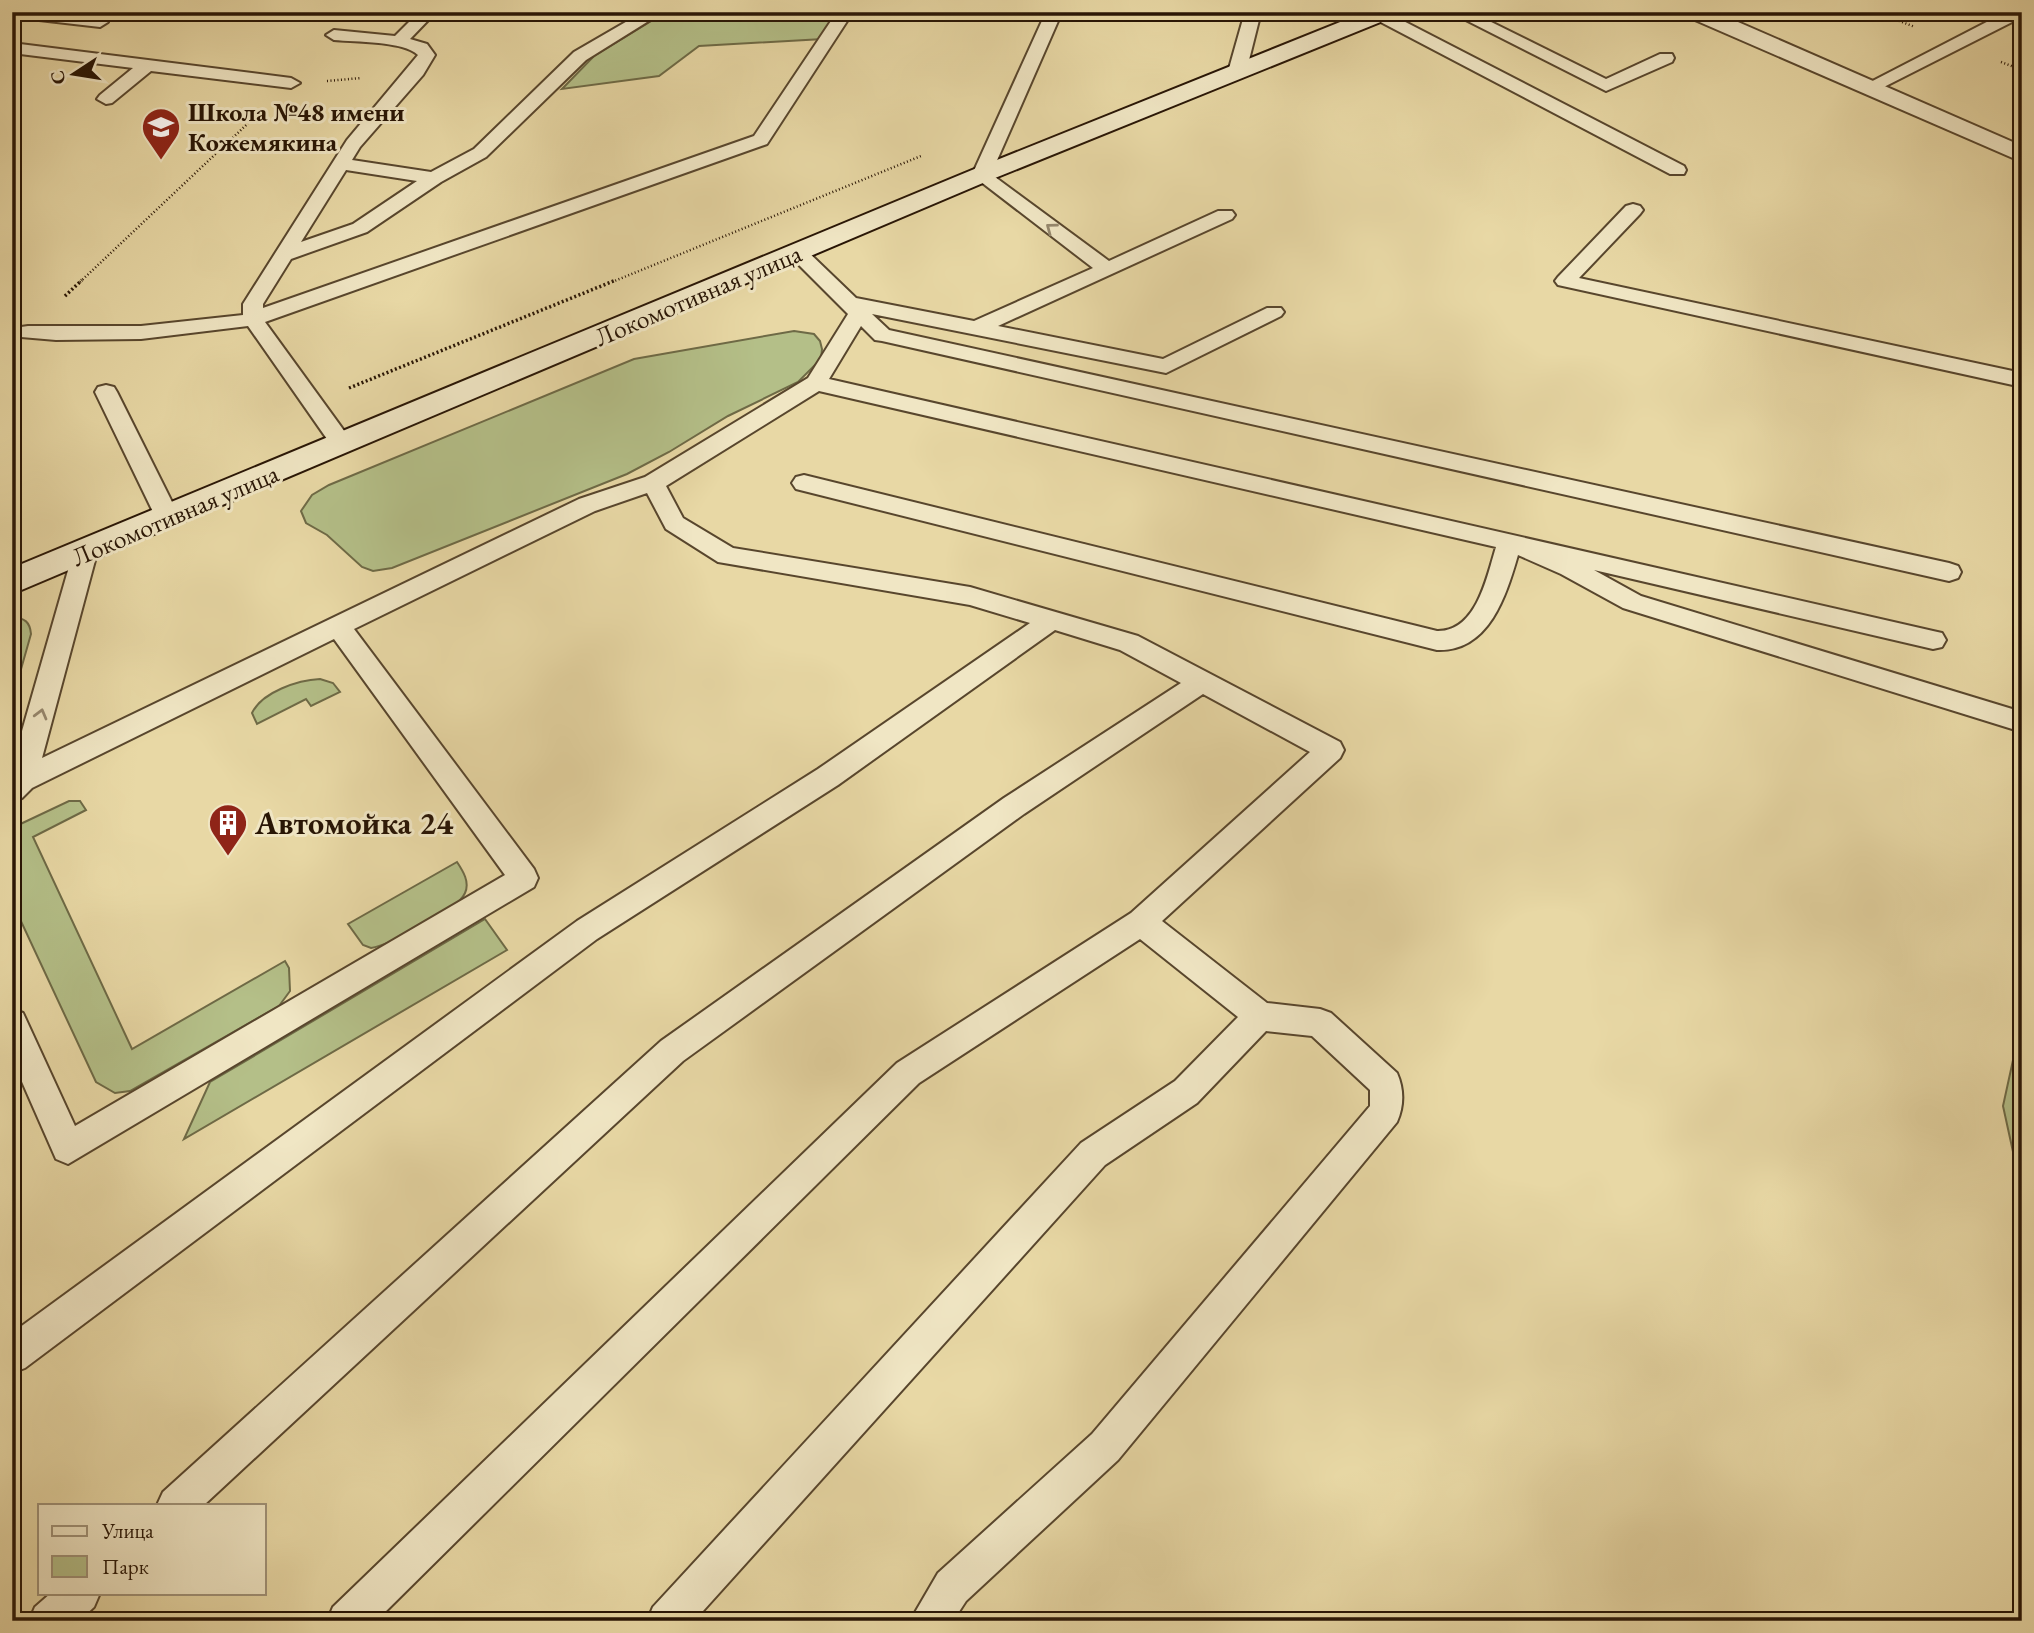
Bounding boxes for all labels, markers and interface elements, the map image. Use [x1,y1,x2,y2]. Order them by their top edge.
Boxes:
north arrow [38,38,108,108]
text: С [44,68,71,87]
place label: Школа №48 имени Кожемякина [188,95,405,159]
school or university icon: Школа №48 имени Кожемякина [140,106,182,161]
one-way arrow [1046,223,1059,236]
street label: Локомотивная улица [589,236,807,354]
street label: Локомотивная улица [66,456,284,574]
one-way arrow [32,708,47,720]
building icon: Автомойка 24 [207,802,249,857]
place label: Автомойка 24 [254,802,454,844]
legend [38,1504,266,1594]
text: Улица [101,1517,154,1544]
text: Парк [102,1553,149,1580]

